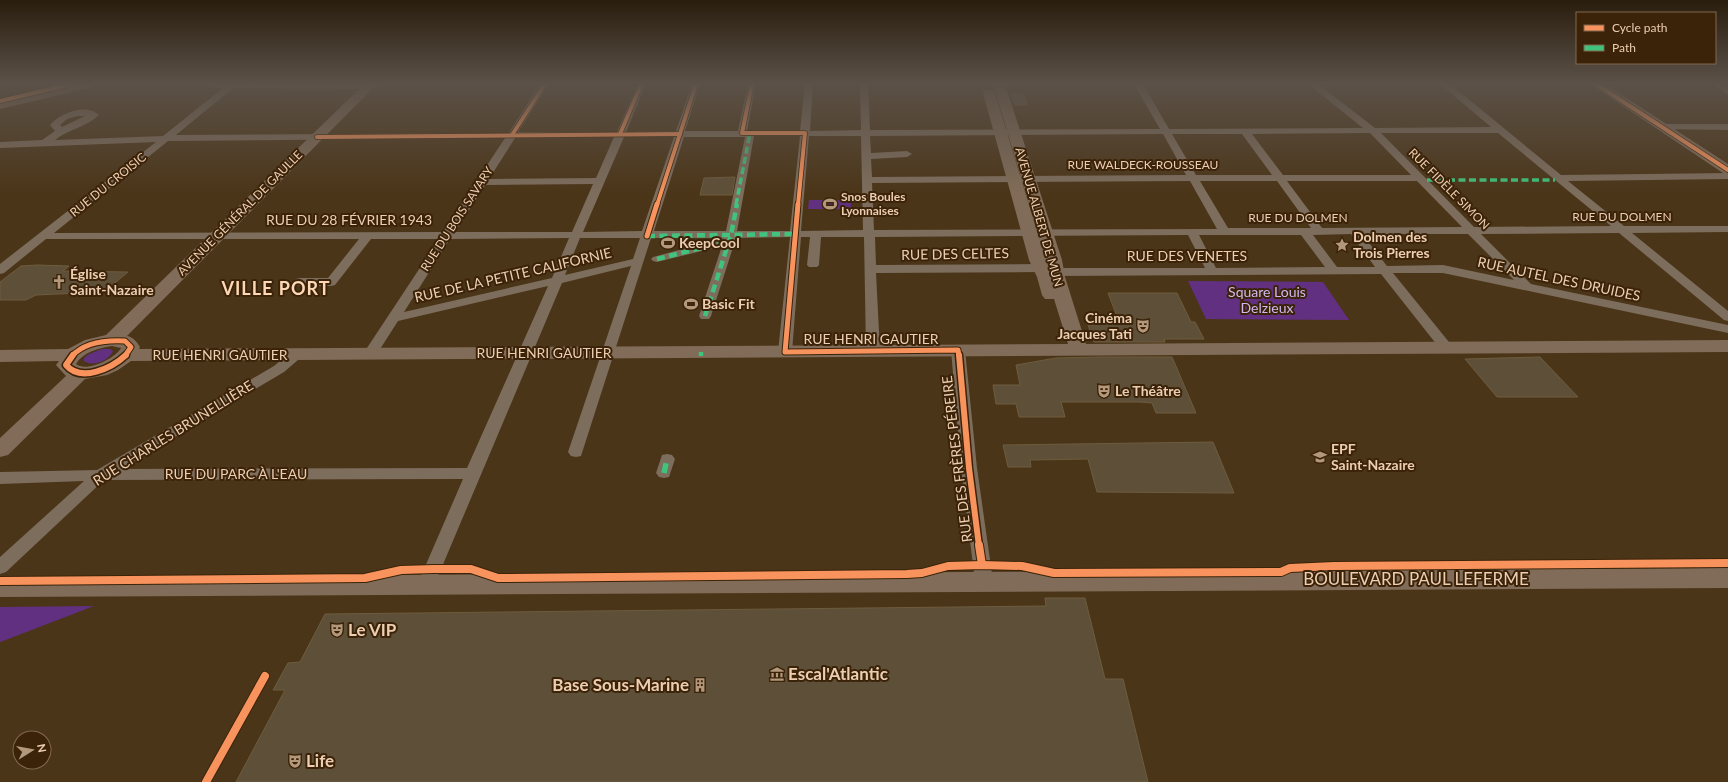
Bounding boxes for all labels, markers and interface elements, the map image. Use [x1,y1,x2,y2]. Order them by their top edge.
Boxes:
legend [1576,12,1716,64]
text: Cycle path [1612,20,1667,35]
text: Path [1612,40,1636,55]
street label: AVENUE ALBERT DE MUN [1012,145,1067,288]
street label: RUE FIDÈLE SIMON [1406,145,1493,232]
street label: AVENUE GÉNÉRAL DE GAULLE [174,147,305,278]
street label: RUE DU CROISIC [67,149,149,220]
street label: RUE WALDECK-ROUSSEAU [1068,157,1218,172]
street label: RUE DU BOIS SAVARY [417,163,496,274]
place label: Snos Boules Lyonnaises [841,189,905,218]
sports icon: Snos Boules Lyonnaises [822,196,838,212]
street label: RUE DU DOLMEN [1572,209,1672,224]
street label: RUE DU DOLMEN [1248,210,1348,225]
street label: RUE DU 28 FÉVRIER 1943 [266,211,432,228]
place label: Dolmen des Trois Pierres [1353,228,1430,261]
place label: KeepCool [679,234,740,251]
sports icon: KeepCool [660,235,676,251]
place icon: Dolmen des Trois Pierres [1334,237,1350,253]
street label: RUE DE LA PETITE CALIFORNIE [413,244,613,305]
street label: RUE DES CELTES [901,244,1009,263]
street label: RUE DES VENETES [1127,247,1247,264]
street label: RUE AUTEL DES DRUIDES [1476,253,1642,304]
place label: Église Saint-Nazaire [70,265,154,298]
church icon: Église Saint-Nazaire [51,274,67,290]
district label: VILLE PORT [221,277,330,299]
park label: Square Louis Delzieux [1228,283,1306,316]
place label: Basic Fit [702,295,756,312]
sports icon: Basic Fit [683,296,699,312]
place label: Cinéma Jacques Tati [1057,309,1132,342]
theatre icon: Cinéma Jacques Tati [1135,318,1151,334]
street label: RUE HENRI GAUTIER [803,330,939,347]
street label: RUE HENRI GAUTIER [476,344,612,361]
street label: RUE HENRI GAUTIER [152,346,288,363]
street label: RUE DES FRÈRES PÉREIRE [938,375,975,543]
street label: RUE CHARLES BRUNELLIÈRE [90,376,256,489]
place label: Le Théâtre [1115,382,1181,399]
theatre icon: Le Théâtre [1096,383,1112,399]
place label: EPF Saint-Nazaire [1331,440,1415,473]
school or university icon: EPF Saint-Nazaire [1312,449,1328,465]
street label: RUE DU PARC À L'EAU [165,465,307,482]
street label: BOULEVARD PAUL LEFERME [1303,568,1529,589]
place label: Le VIP [348,619,397,640]
theatre icon: Le VIP [329,622,345,638]
place label: Escal'Atlantic [788,663,888,684]
museum icon: Escal'Atlantic [769,666,785,682]
place label: Base Sous-Marine [552,674,689,695]
building icon: Base Sous-Marine [692,677,708,693]
north arrow [12,730,52,770]
text: N [35,743,49,753]
place label: Life [306,750,334,771]
theatre icon: Life [287,753,303,769]

